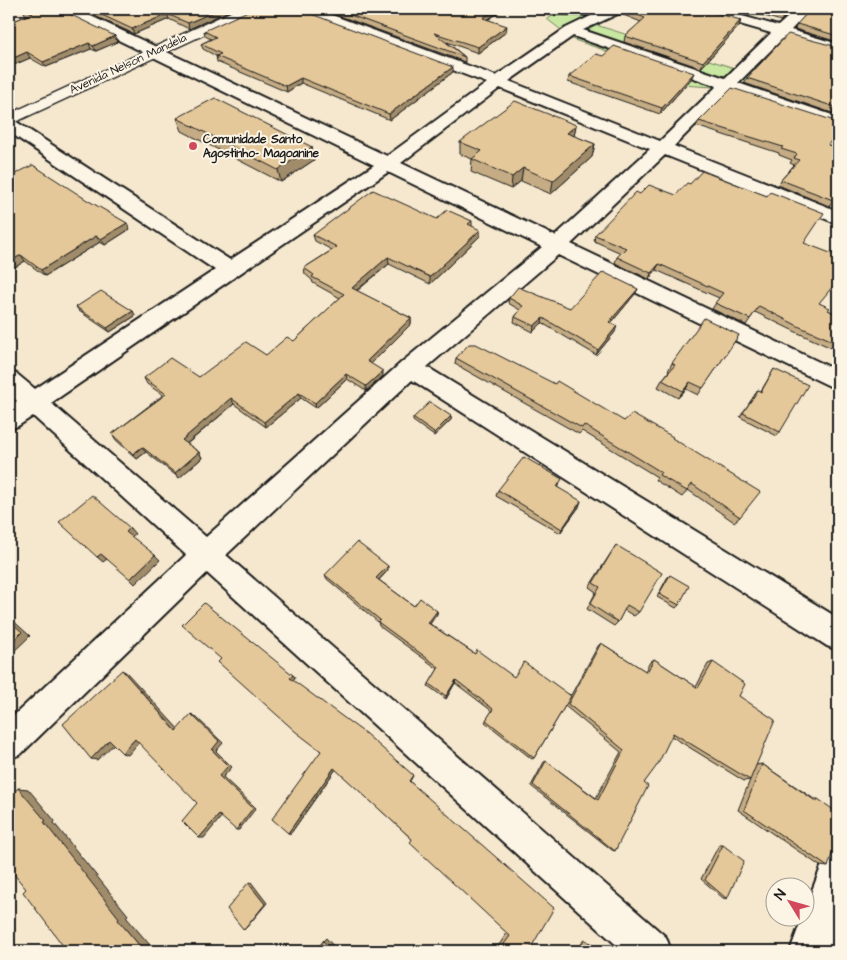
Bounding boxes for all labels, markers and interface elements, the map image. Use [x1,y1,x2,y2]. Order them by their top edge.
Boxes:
street label: Avenida Nelson Mandela [67,29,189,99]
place label: Comunidade Santo Agostinho- Magoanine [203,131,319,164]
marker: Comunidade Santo Agostinho- Magoanine [187,140,199,152]
north arrow [764,878,814,928]
text: N [770,885,791,904]

